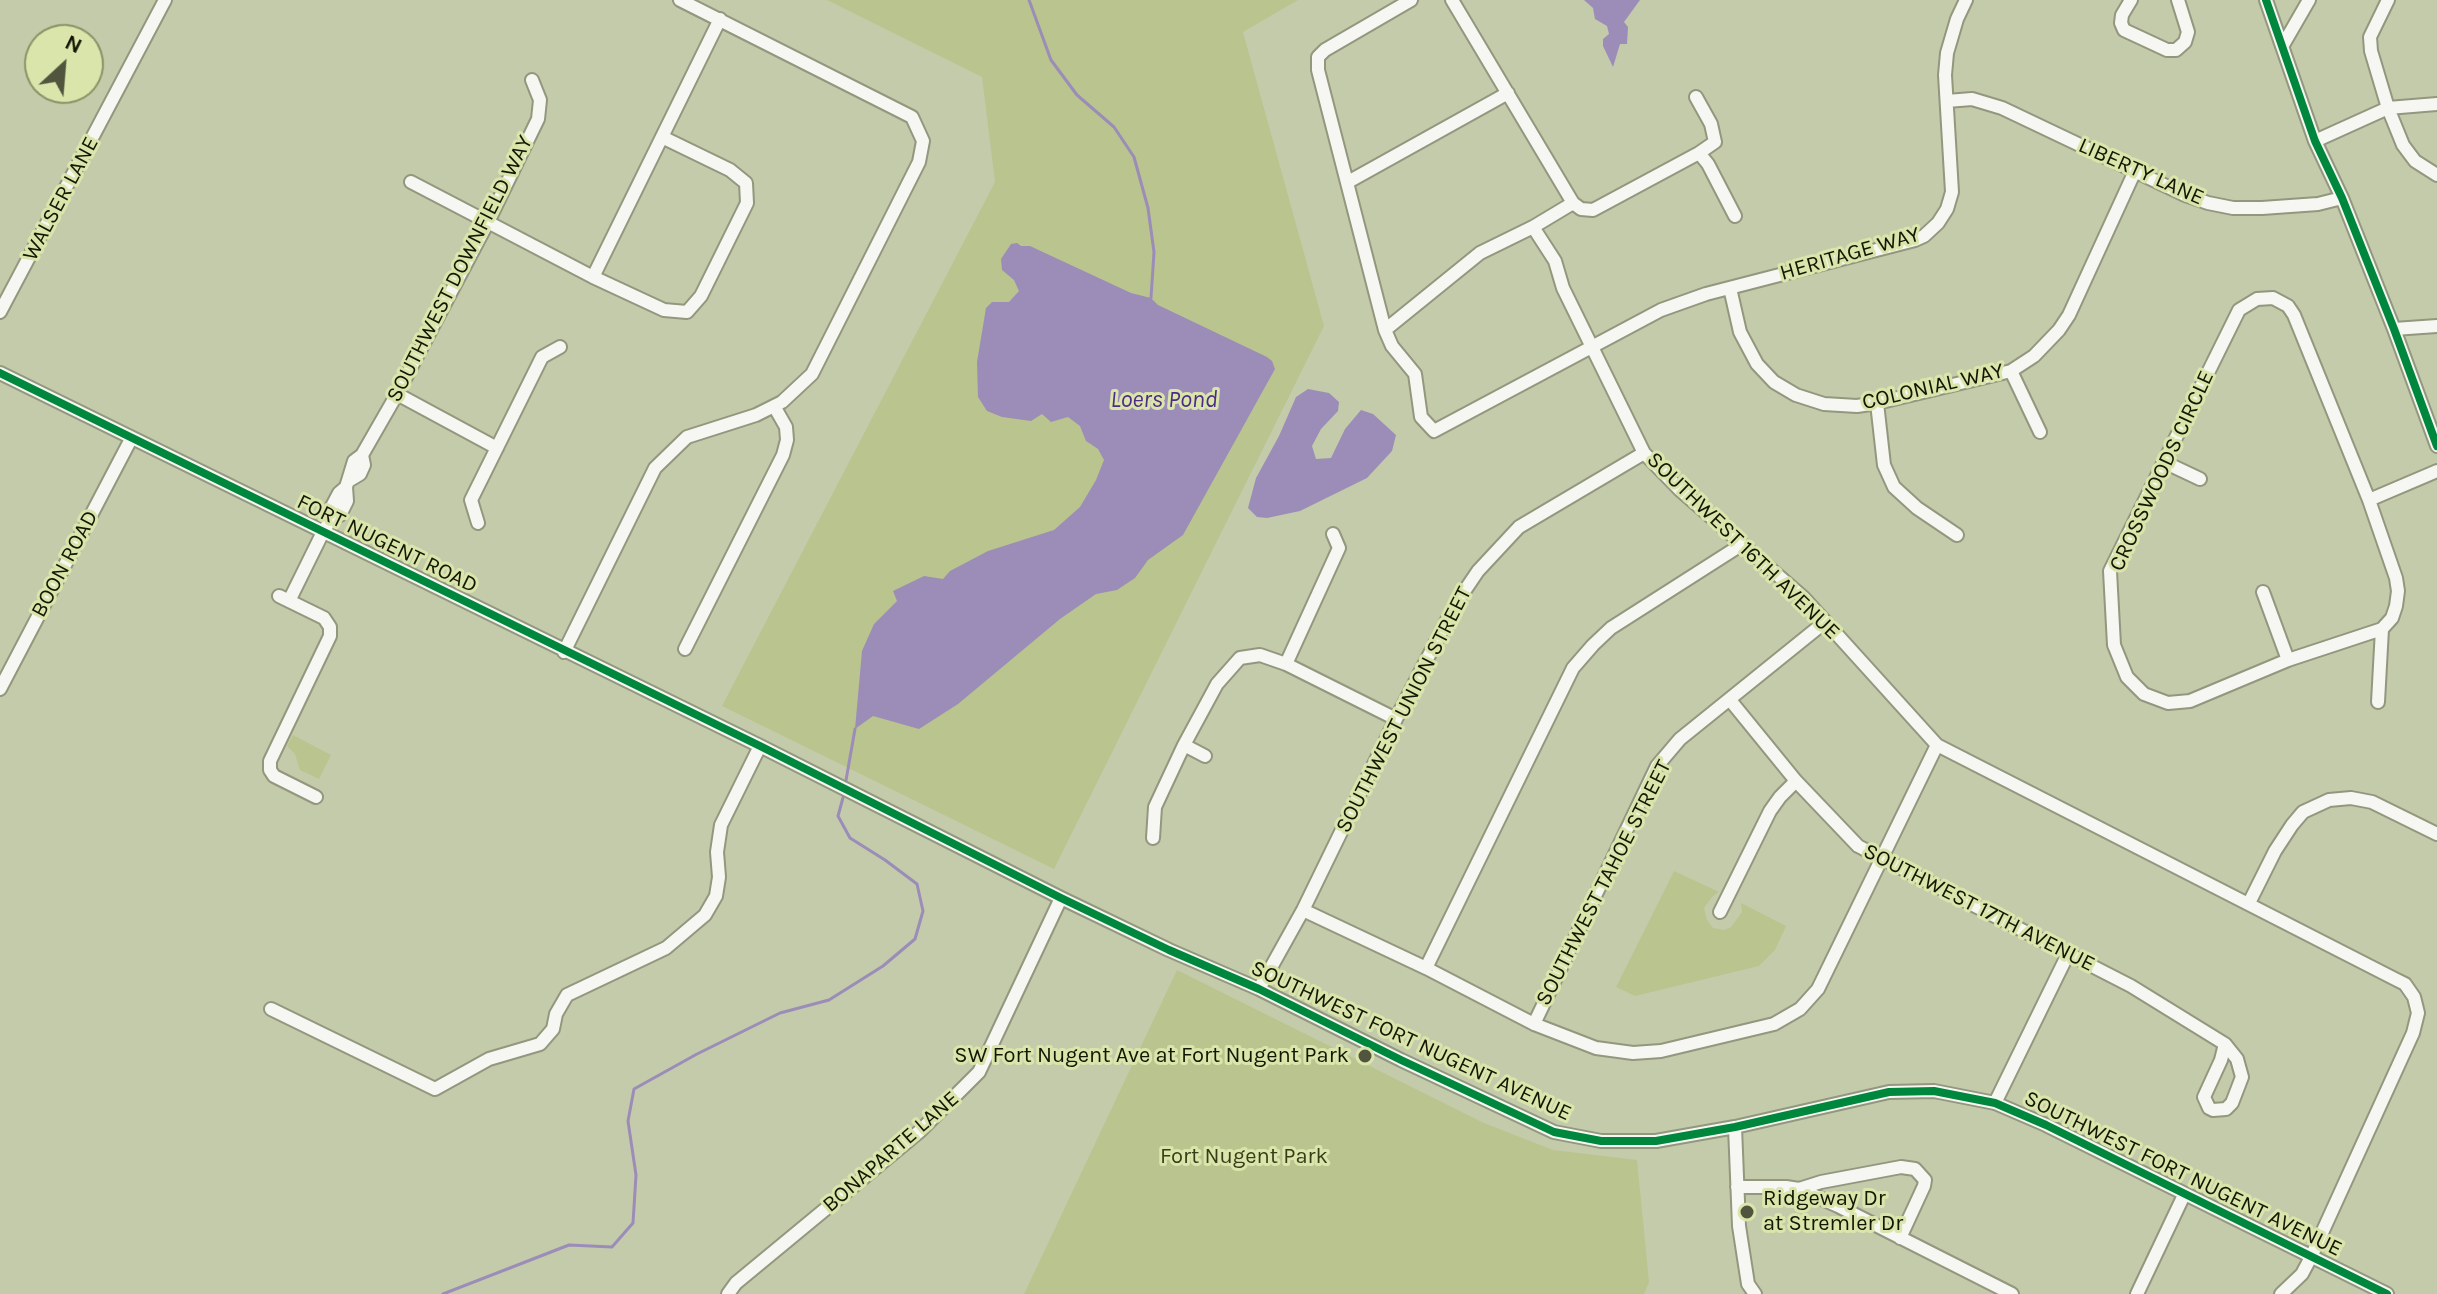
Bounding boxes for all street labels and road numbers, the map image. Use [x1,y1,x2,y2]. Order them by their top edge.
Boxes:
street label: SOUTHWEST DOWNFIELD WAY [381,131,539,407]
street label: WALSER LANE [17,133,105,265]
street label: LIBERTY LANE [2074,133,2208,211]
street label: HERITAGE WAY [1777,221,1923,287]
street label: COLONIAL WAY [1860,358,2006,416]
street label: CROSSWOODS CIRCLE [2104,367,2220,575]
street label: SOUTHWEST 16TH AVENUE [1641,447,1845,645]
street label: FORT NUGENT ROAD [292,489,482,599]
street label: BOON ROAD [26,506,104,622]
street label: SOUTHWEST UNION STREET [1330,583,1478,837]
street label: SOUTHWEST TAHOE STREET [1531,756,1677,1010]
street label: SOUTHWEST 17TH AVENUE [1859,838,2099,978]
street label: SOUTHWEST FORT NUGENT AVENUE [1247,955,1575,1127]
street label: SOUTHWEST FORT NUGENT AVENUE [2020,1085,2346,1263]
street label: BONAPARTE LANE [817,1086,965,1218]

